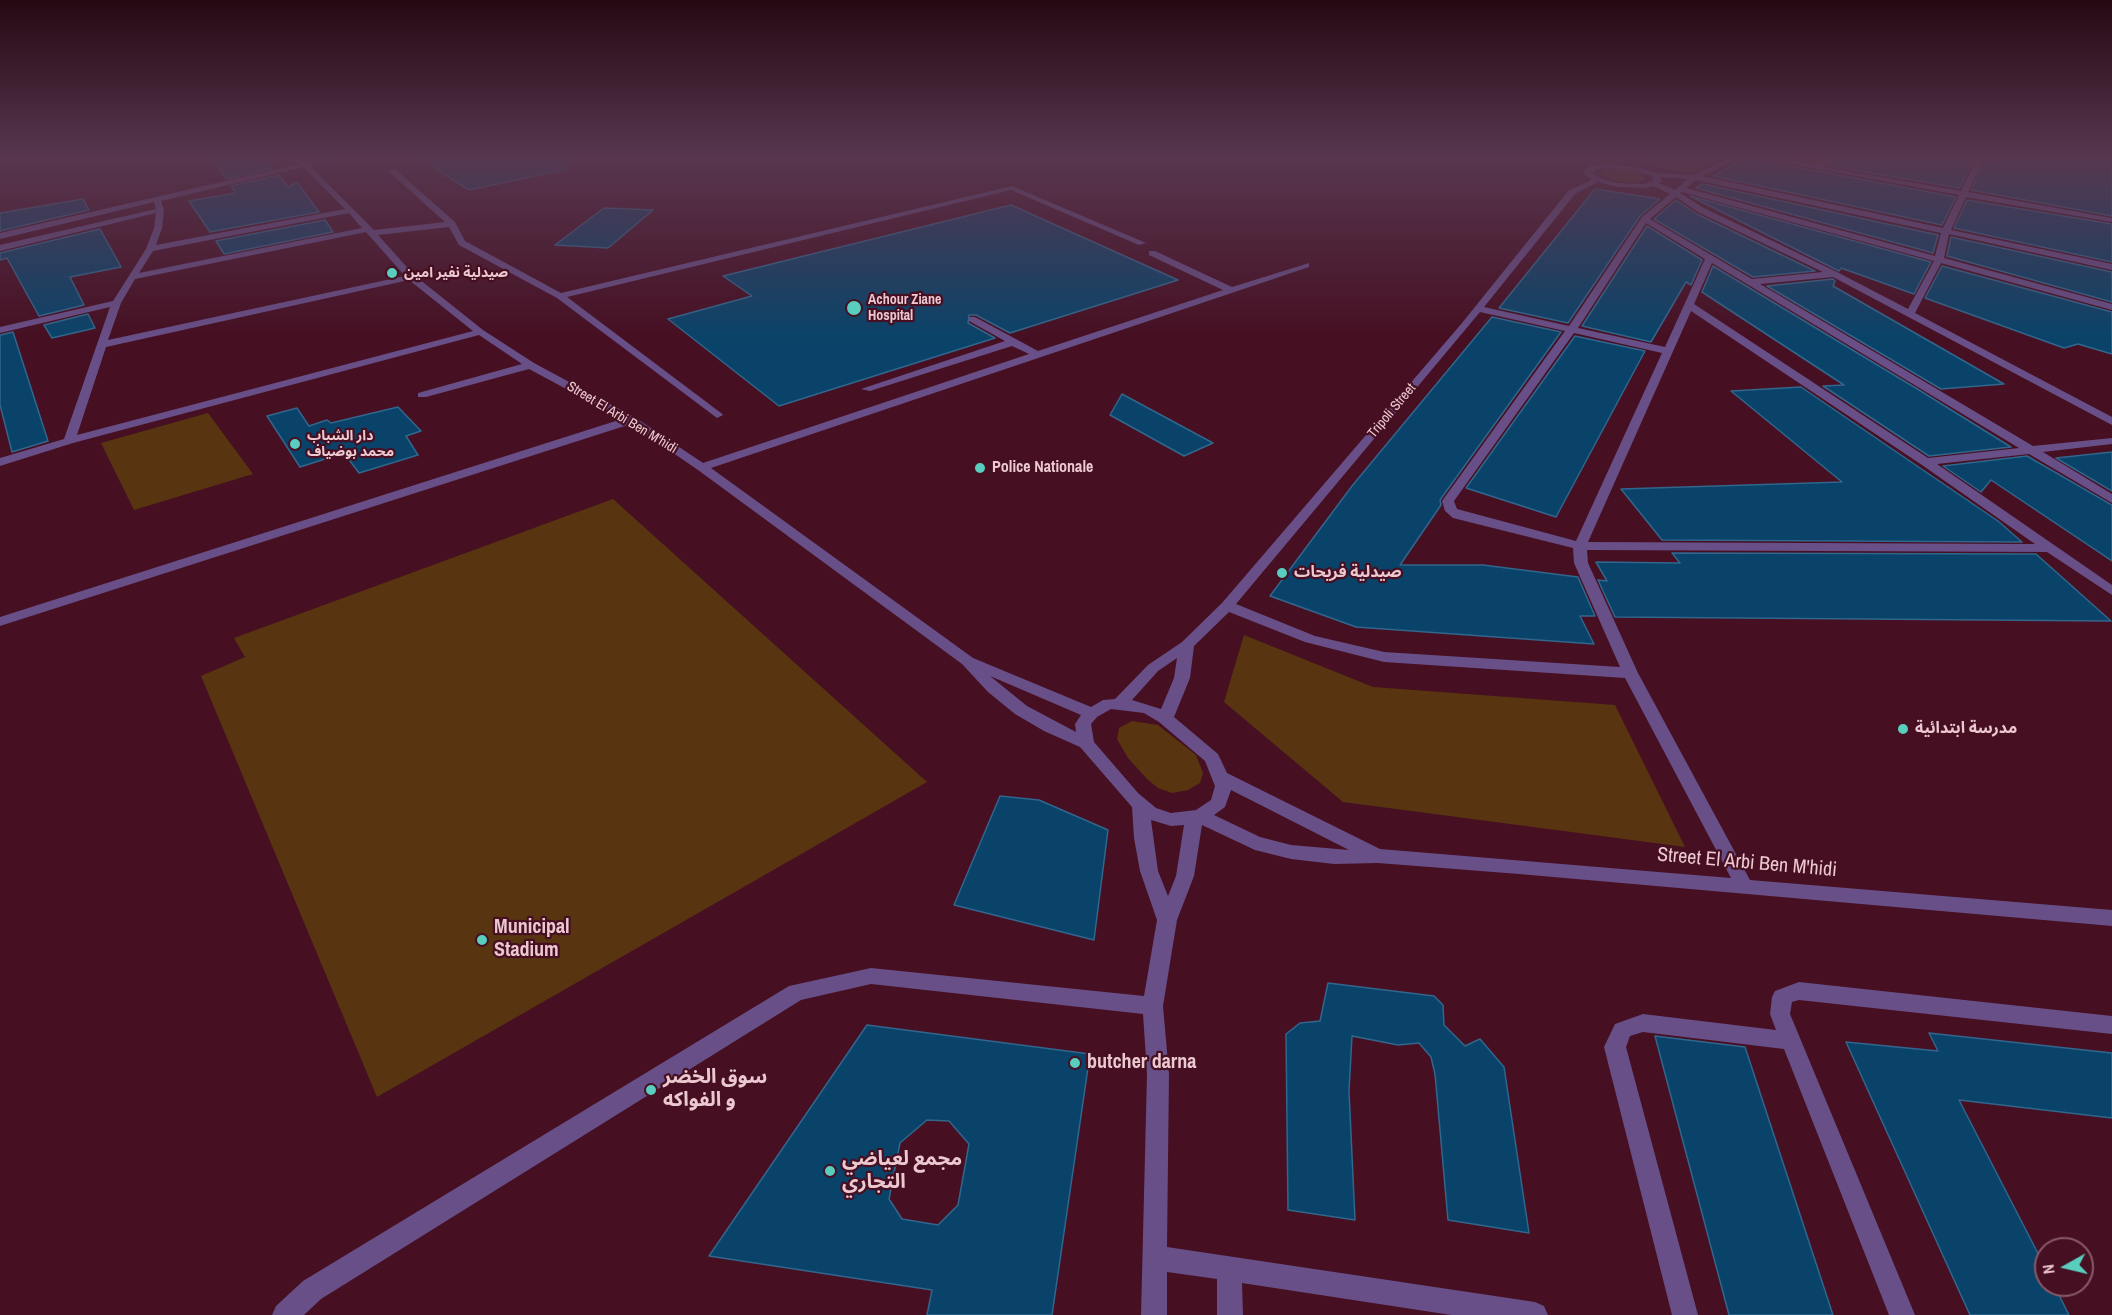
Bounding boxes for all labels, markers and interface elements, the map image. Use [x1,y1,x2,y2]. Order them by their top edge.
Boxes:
place label: صيدلية نفير امين [404,265,508,281]
marker: صيدلية نفير امين [385,266,399,280]
place label: Achour Ziane Hospital [868,292,941,324]
marker: Achour Ziane Hospital [845,299,863,317]
street label: Street El Arbi Ben M'hidi [564,378,680,458]
street label: Tripoli Street [1364,380,1420,442]
place label: دار الشباب محمد بوضياف [307,428,394,460]
marker: دار الشباب محمد بوضياف [288,437,302,451]
place label: Police Nationale [992,458,1093,478]
marker: Police Nationale [973,461,987,475]
place label: صيدلية فريحات [1294,563,1402,583]
marker: صيدلية فريحات [1275,566,1289,580]
place label: مدرسة ابتدائية [1915,719,2017,739]
marker: مدرسة ابتدائية [1896,722,1910,736]
street label: Street El Arbi Ben M'hidi [1656,843,1838,883]
place label: Municipal Stadium [494,916,570,963]
marker: Municipal Stadium [475,933,489,947]
place label: butcher darna [1087,1051,1196,1075]
marker: butcher darna [1068,1056,1082,1070]
place label: سوق الخضر و الفواكه [663,1066,767,1113]
marker: سوق الخضر و الفواكه [644,1083,658,1097]
place label: مجمع لعياضي التجاري [842,1148,962,1195]
marker: مجمع لعياضي التجاري [823,1164,837,1178]
north arrow [2034,1237,2094,1297]
text: N [2037,1263,2060,1275]

